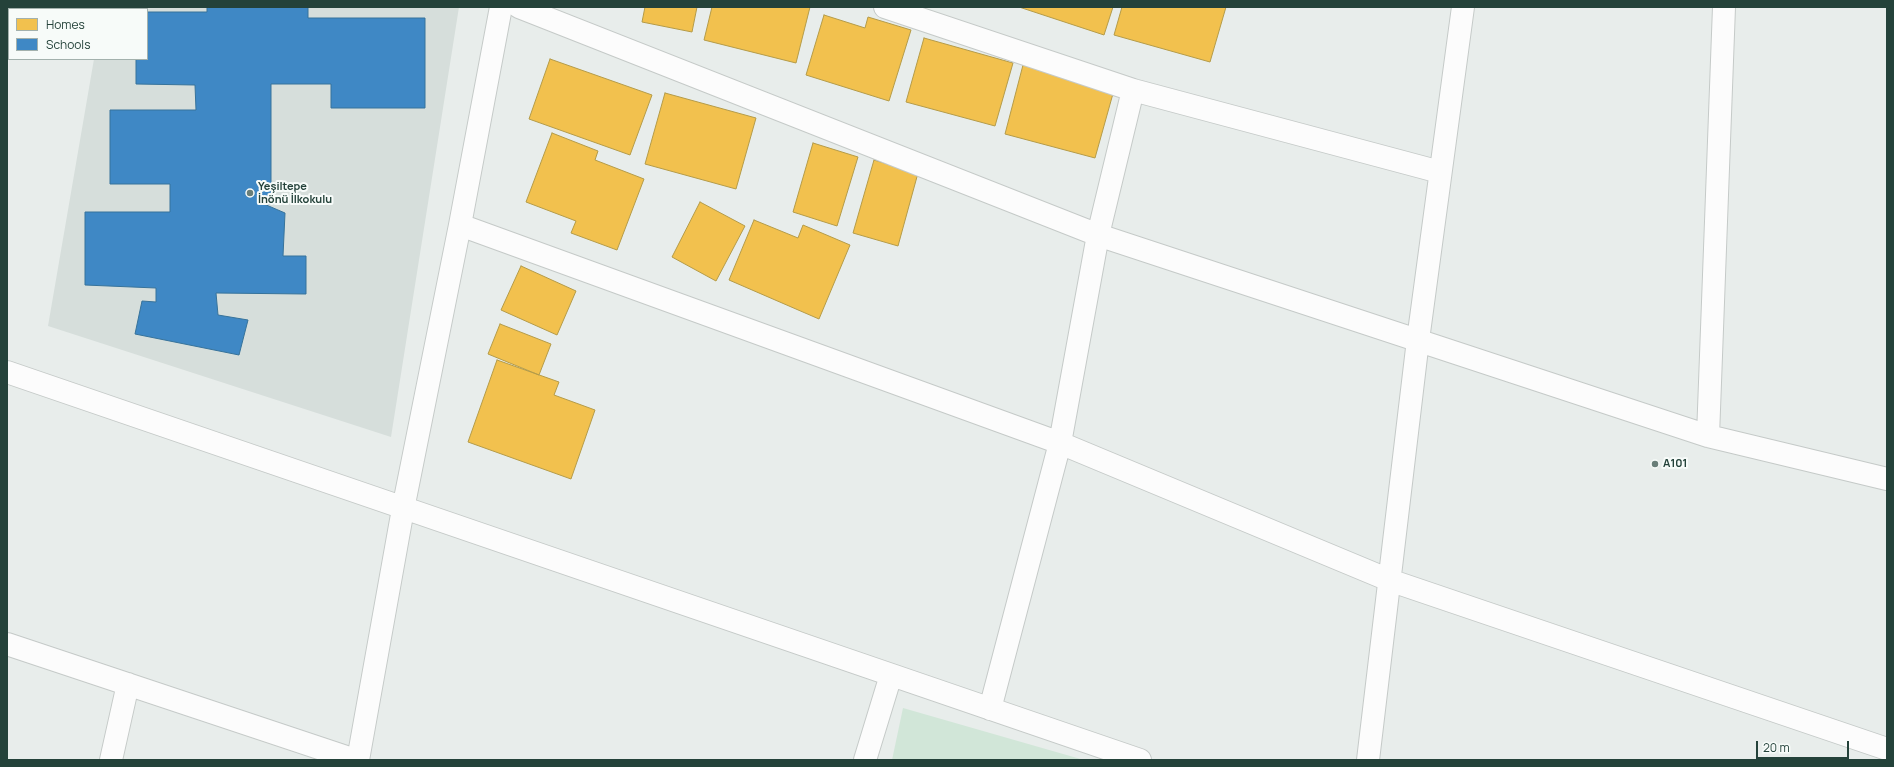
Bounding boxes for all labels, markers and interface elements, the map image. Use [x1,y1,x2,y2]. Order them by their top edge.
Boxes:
legend [8,8,148,60]
text: Homes [46,16,85,33]
text: Schools [46,36,90,53]
place label: Yeşiltepe İnönü İlkokulu [258,180,332,206]
marker: Yeşiltepe İnönü İlkokulu [245,188,255,198]
place label: A101 [1663,457,1687,471]
marker: A101 [1650,459,1660,469]
scale bar [1758,733,1851,759]
text: 20 m [1763,739,1790,756]

